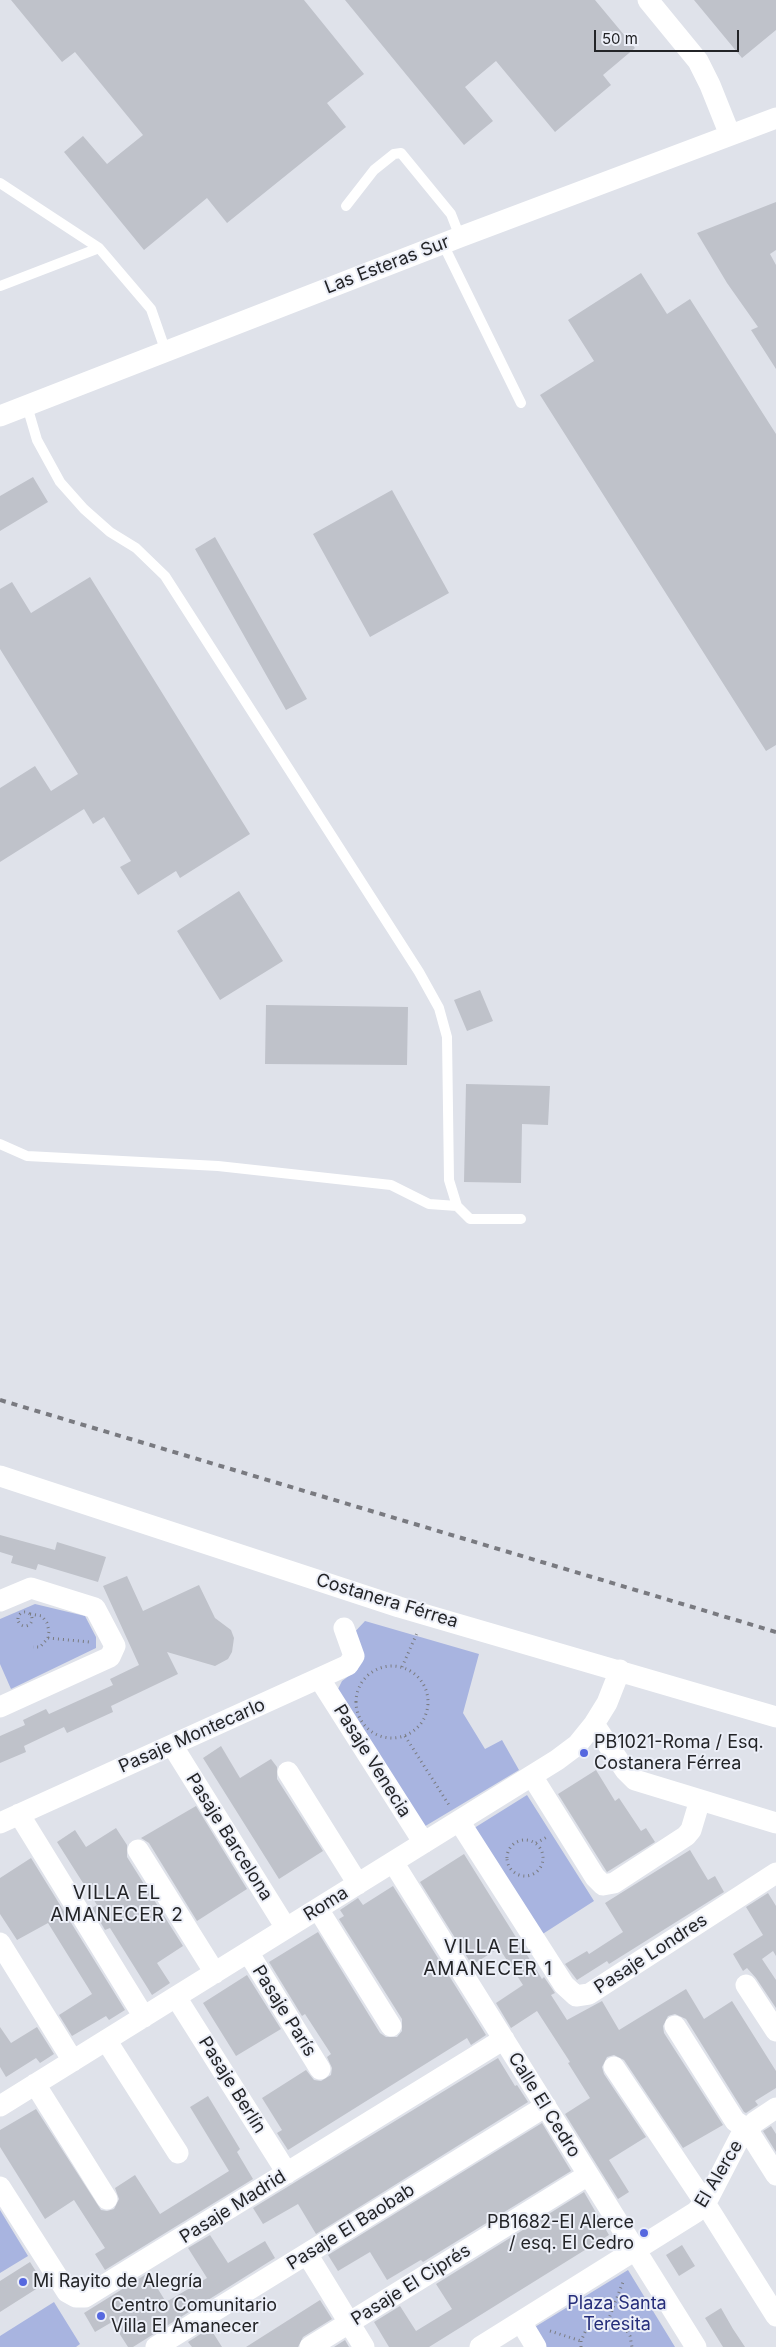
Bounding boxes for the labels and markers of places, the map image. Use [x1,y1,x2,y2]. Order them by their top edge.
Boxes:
place label: PB1021-Roma / Esq. Costanera Férrea [594,1732,764,1775]
marker: PB1021-Roma / Esq. Costanera Férrea [578,1747,590,1759]
place label: PB1682-El Alerce / esq. El Cedro [487,2212,634,2254]
marker: PB1682-El Alerce / esq. El Cedro [638,2227,650,2239]
place label: Mi Rayito de Alegría [33,2271,202,2293]
marker: Mi Rayito de Alegría [17,2276,29,2288]
place label: Centro Comunitario Villa El Amanecer [111,2295,277,2338]
marker: Centro Comunitario Villa El Amanecer [95,2310,107,2322]

